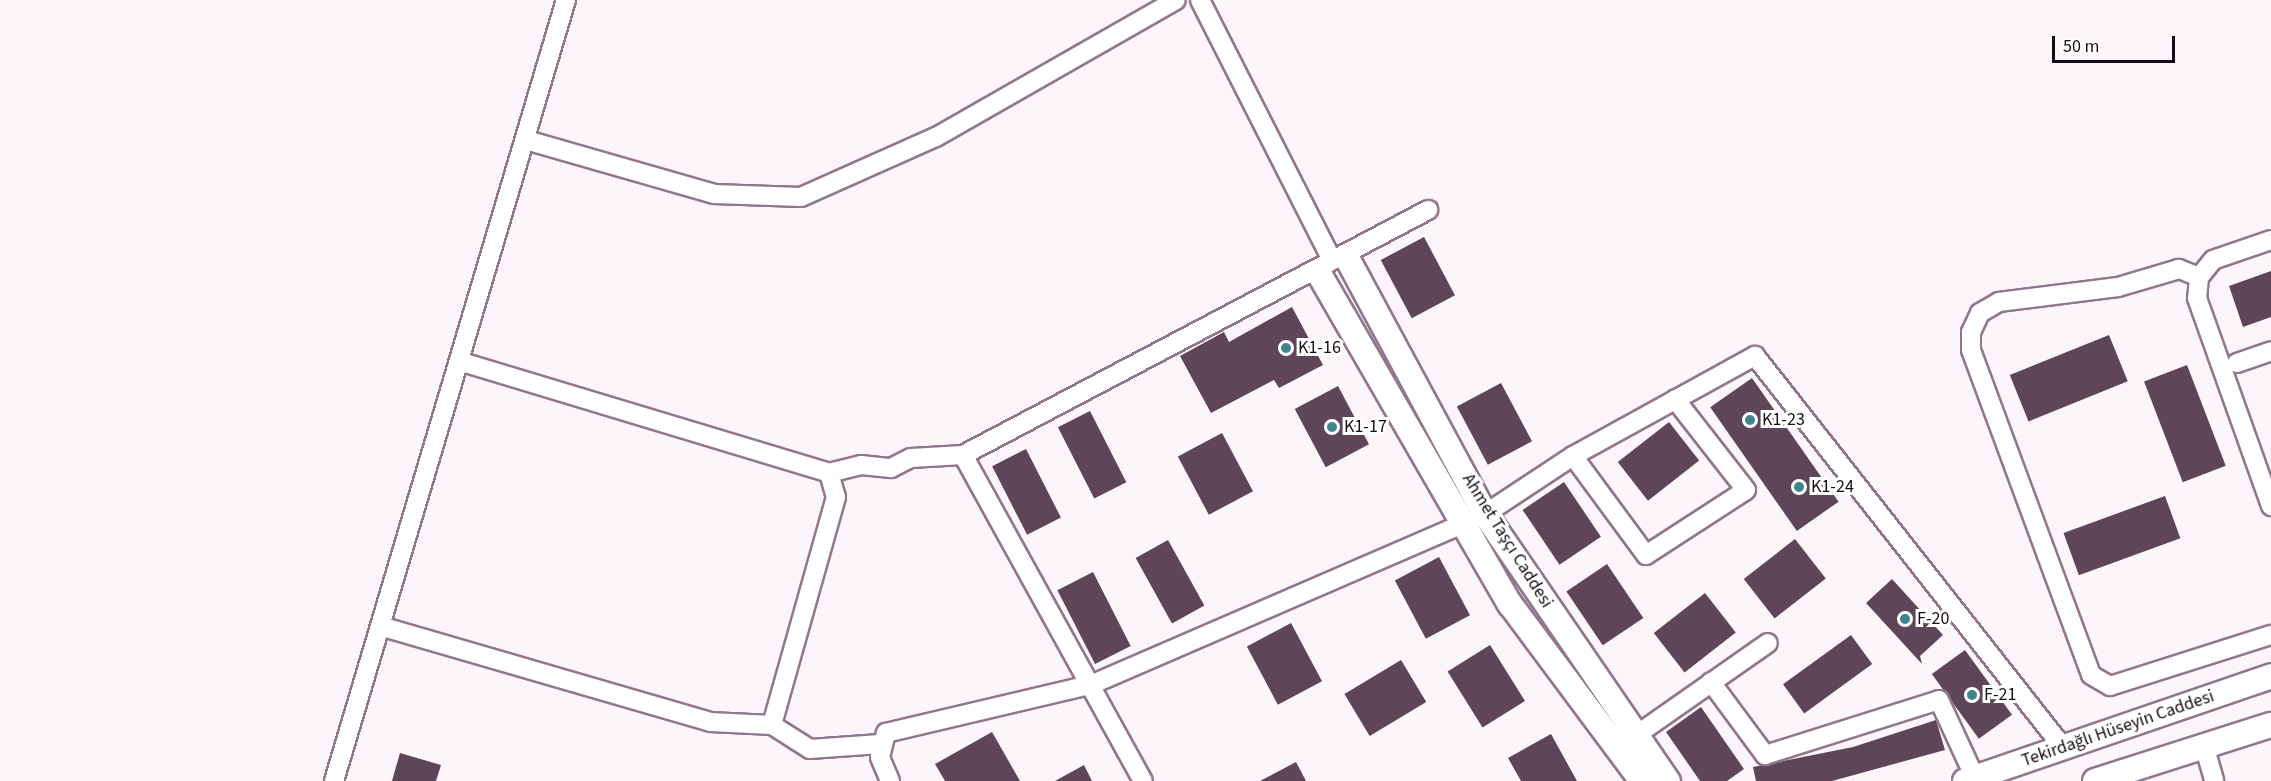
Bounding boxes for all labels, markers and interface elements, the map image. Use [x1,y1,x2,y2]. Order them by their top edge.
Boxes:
scale bar [2055,24,2178,62]
text: 50 m [2063,34,2099,59]
place label: K1-16 [1298,337,1341,359]
marker: K1-16 [1279,341,1293,355]
place label: K1-23 [1762,409,1805,431]
marker: K1-23 [1743,413,1757,427]
place label: K1-17 [1344,416,1387,438]
marker: K1-17 [1325,420,1339,434]
street label: Ahmet Taşçı Caddesi [1457,470,1557,612]
place label: K1-24 [1811,476,1854,498]
marker: K1-24 [1792,480,1806,494]
place label: F-20 [1917,608,1949,630]
marker: F-20 [1898,612,1912,626]
place label: F-21 [1984,684,2016,706]
street label: Tekirdağlı Hüseyin Caddesi [2019,686,2217,772]
marker: F-21 [1965,688,1979,702]

